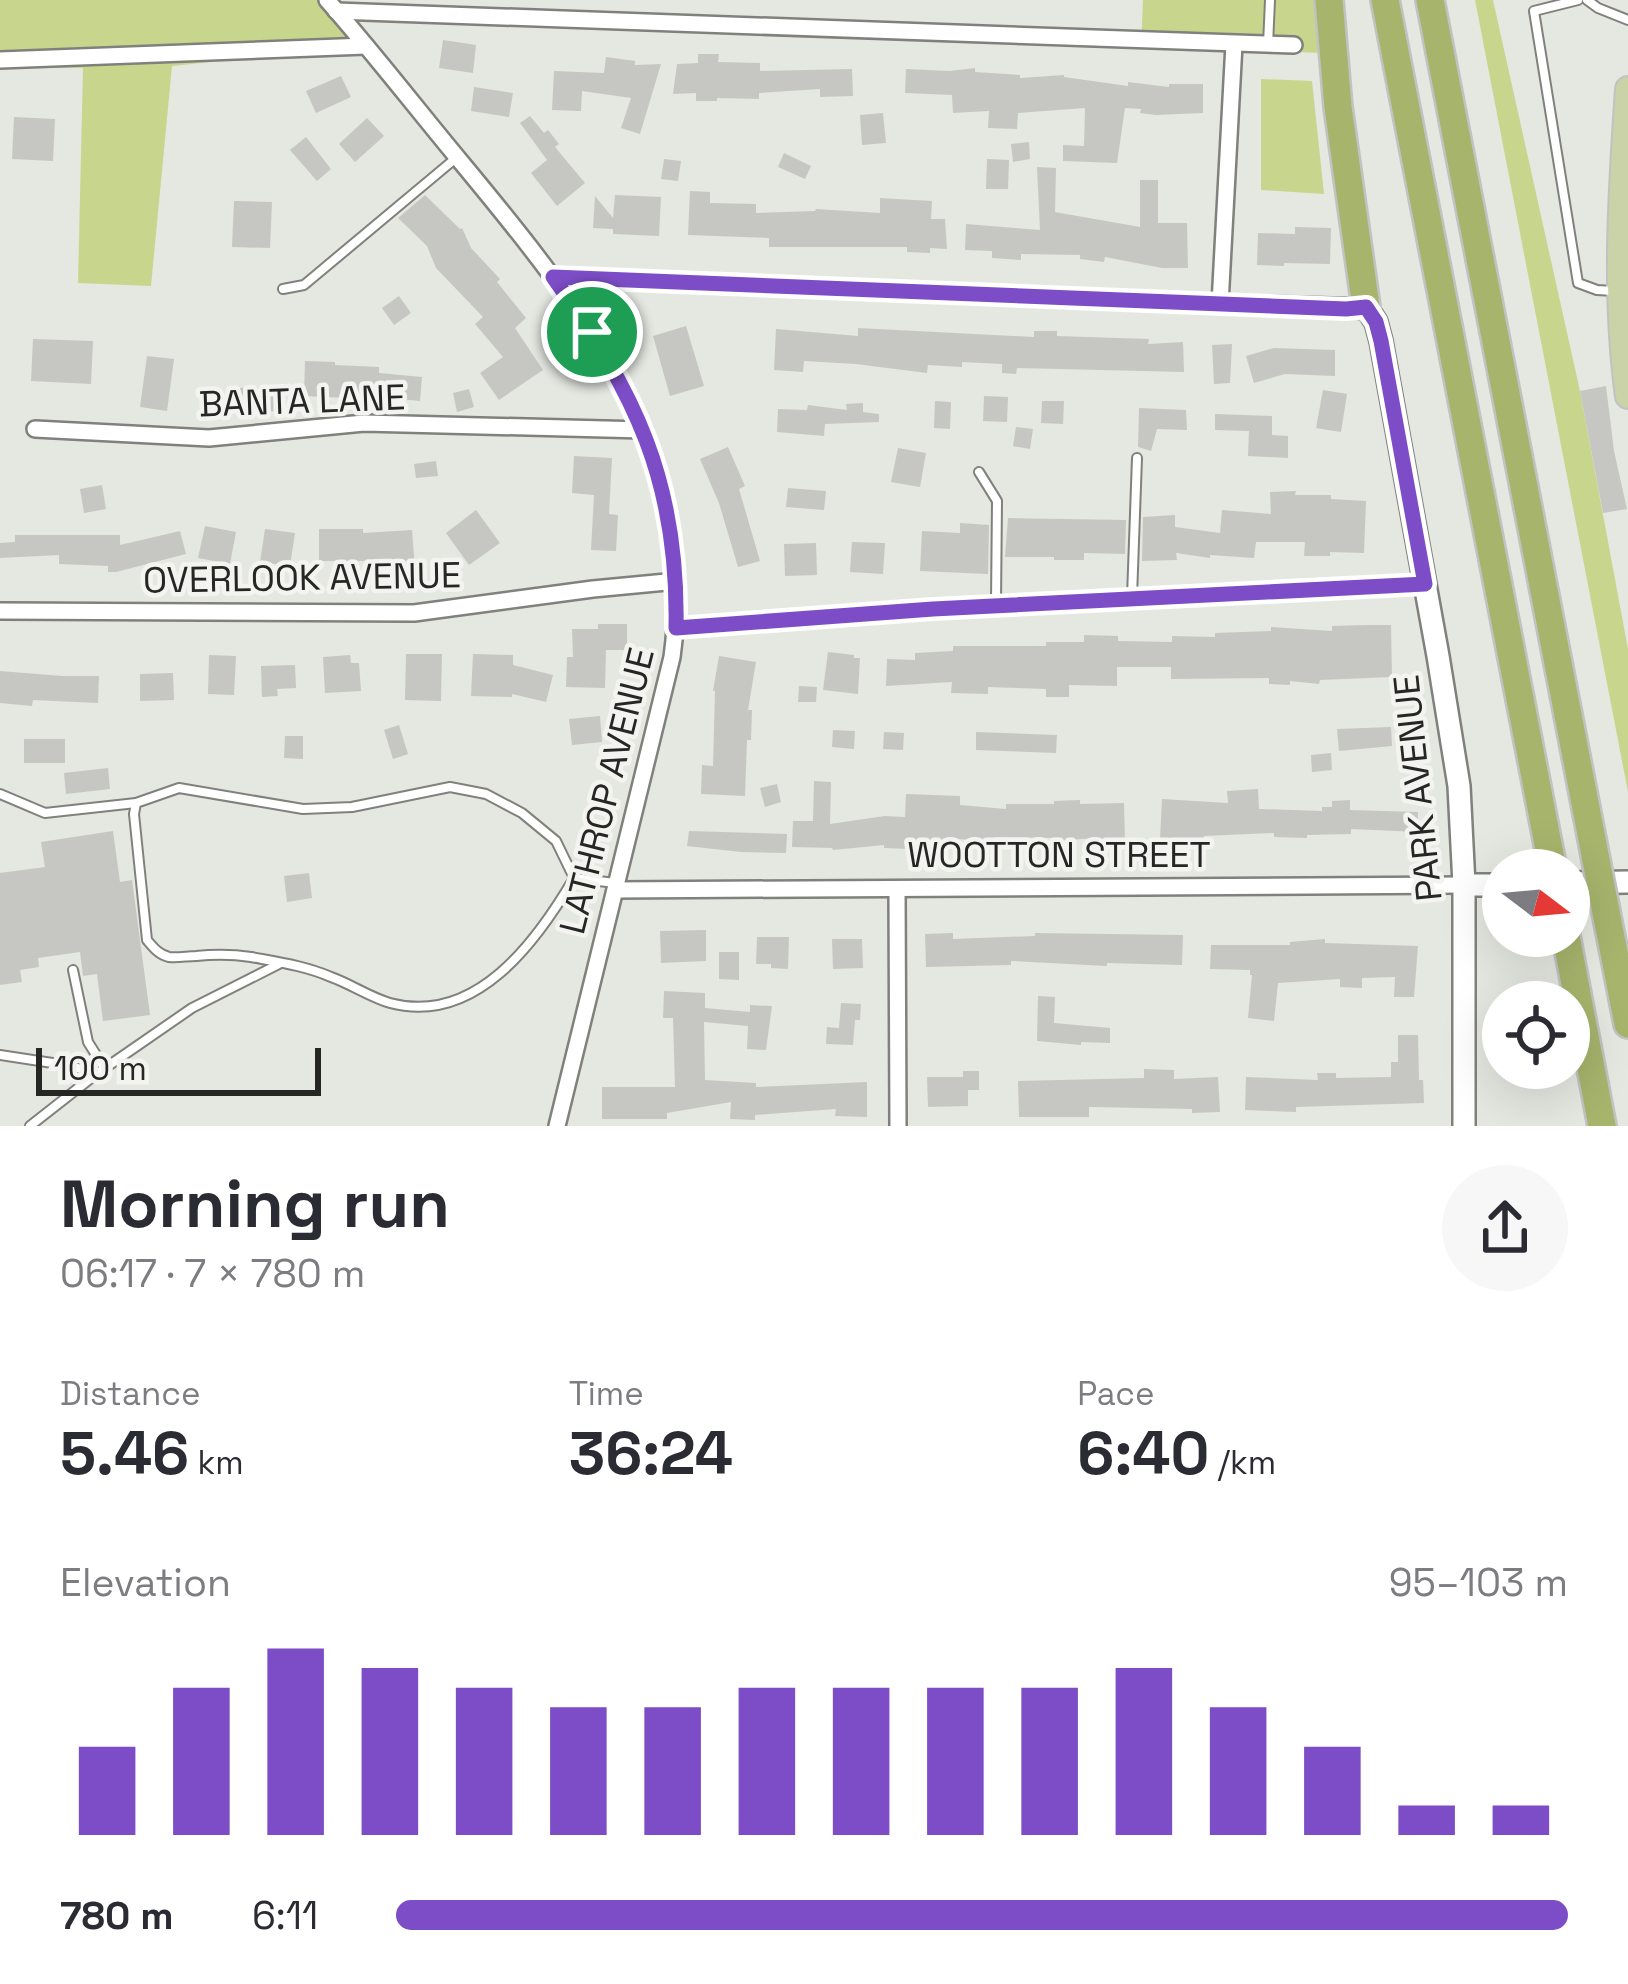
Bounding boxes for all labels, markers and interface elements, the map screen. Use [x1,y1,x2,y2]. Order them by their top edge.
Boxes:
pin [541,281,643,383]
icon: arrive [559,299,625,365]
street label: BANTA LANE [198,374,406,428]
street label: OVERLOOK AVENUE [143,552,461,604]
street label: LATHROP AVENUE [549,643,665,939]
street label: PARK AVENUE [1383,673,1453,903]
street label: WOOTTON STREET [907,832,1211,878]
north arrow [1482,849,1590,957]
map controls [1482,849,1590,1089]
button: locate [1482,981,1590,1089]
scale bar [36,1042,321,1095]
text: 100 m [54,1048,147,1090]
text: Morning run [60,1162,450,1246]
button: share [1442,1165,1568,1291]
text: 06:17 · 7 × 780 m [60,1249,365,1298]
text: Distance [60,1373,201,1415]
text: Time [569,1373,644,1415]
text: Pace [1077,1373,1155,1415]
text: 5.46 [60,1415,189,1492]
text: 36:24 [569,1415,733,1492]
text: 6:40 [1077,1415,1209,1492]
text: km [189,1442,244,1484]
text: /km [1209,1442,1276,1484]
text: Elevation [60,1558,231,1607]
text: 95–103 m [1389,1558,1568,1607]
text: 780 m [60,1891,174,1940]
text: 6:11 [252,1891,318,1940]

